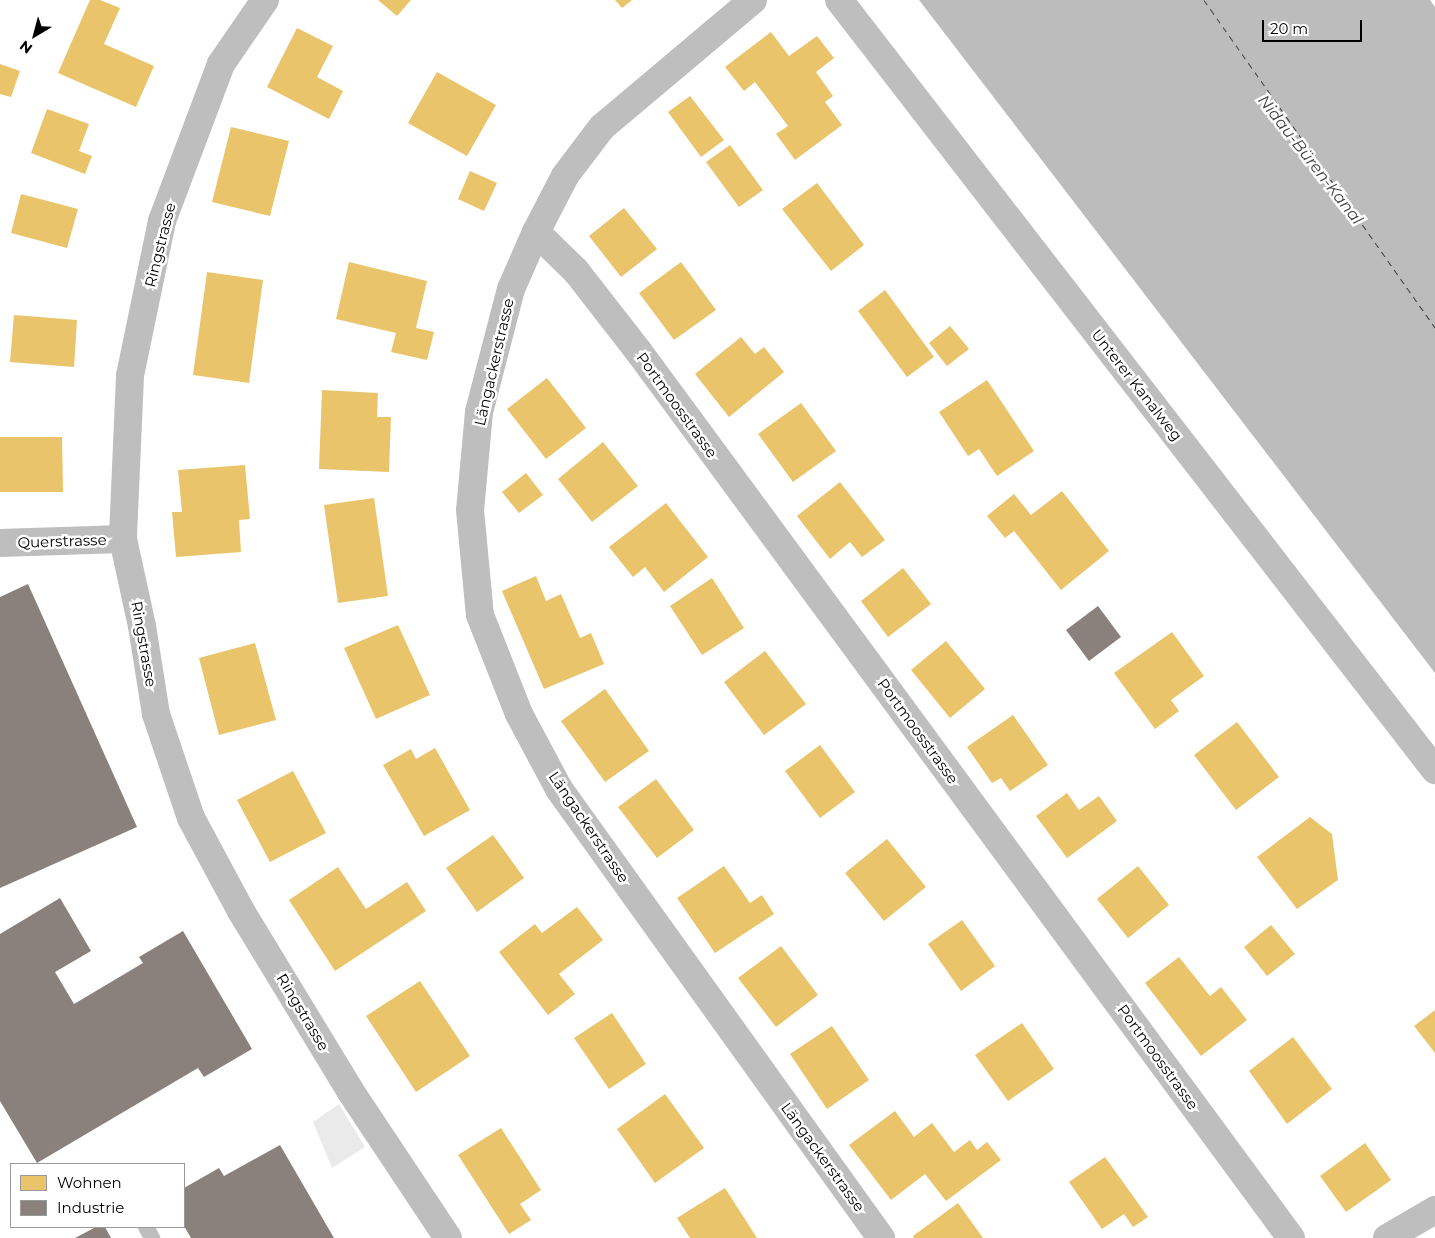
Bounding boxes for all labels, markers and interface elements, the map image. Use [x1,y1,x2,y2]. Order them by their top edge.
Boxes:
north arrow [10,10,60,60]
scale bar [1265,10,1365,42]
text: 20 m [1270,19,1308,38]
text: N [16,36,36,58]
water label: Nidau-Büren-Kanal [1253,91,1367,229]
street label: Ringstrasse [141,201,179,289]
street label: Längackerstrasse [471,296,517,428]
street label: Unterer Kanalweg [1088,326,1186,444]
street label: Portmoosstrasse [633,349,721,461]
street label: Querstrasse [17,530,107,552]
street label: Ringstrasse [128,600,160,688]
street label: Portmoosstrasse [874,675,962,787]
street label: Längackerstrasse [545,768,633,886]
street label: Ringstrasse [273,970,333,1054]
street label: Portmoosstrasse [1114,1001,1202,1113]
street label: Längackerstrasse [777,1099,869,1215]
legend [10,1163,185,1228]
text: Wohnen [57,1173,122,1192]
text: Industrie [57,1198,124,1217]

